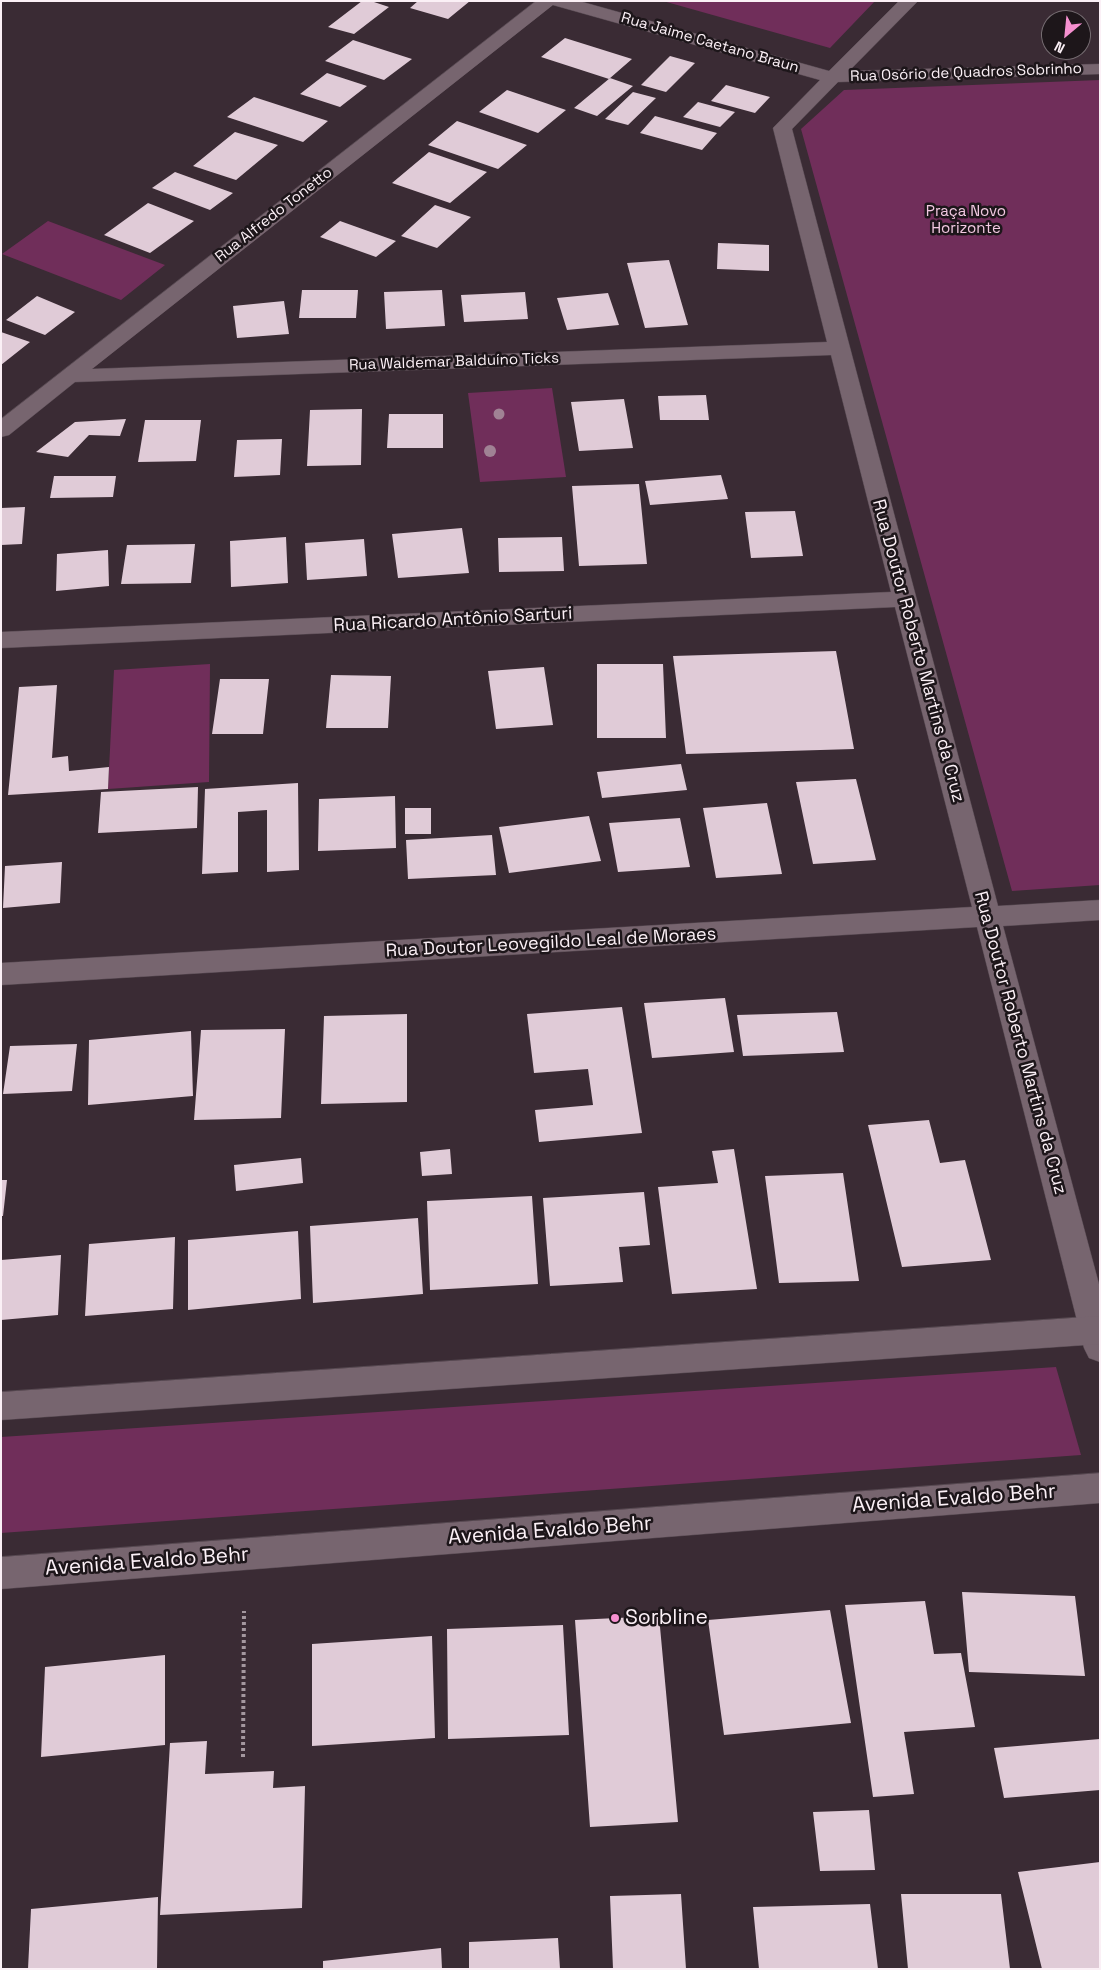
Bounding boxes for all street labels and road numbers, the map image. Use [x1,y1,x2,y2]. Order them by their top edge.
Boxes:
street label: Rua Jaime Caetano Braun [619,9,801,77]
street label: Rua Osório de Quadros Sobrinho [850,60,1082,86]
street label: Rua Alfredo Tonetto [212,164,336,266]
street label: Rua Waldemar Balduíno Ticks [349,349,559,375]
street label: Rua Doutor Roberto Martins da Cruz [867,497,969,805]
street label: Rua Ricardo Antônio Sarturi [333,603,573,637]
street label: Rua Doutor Roberto Martins da Cruz [969,889,1071,1197]
street label: Rua Doutor Leovegildo Leal de Moraes [385,924,717,962]
street label: Avenida Evaldo Behr [851,1479,1057,1519]
street label: Avenida Evaldo Behr [447,1511,653,1551]
street label: Avenida Evaldo Behr [44,1542,250,1582]

